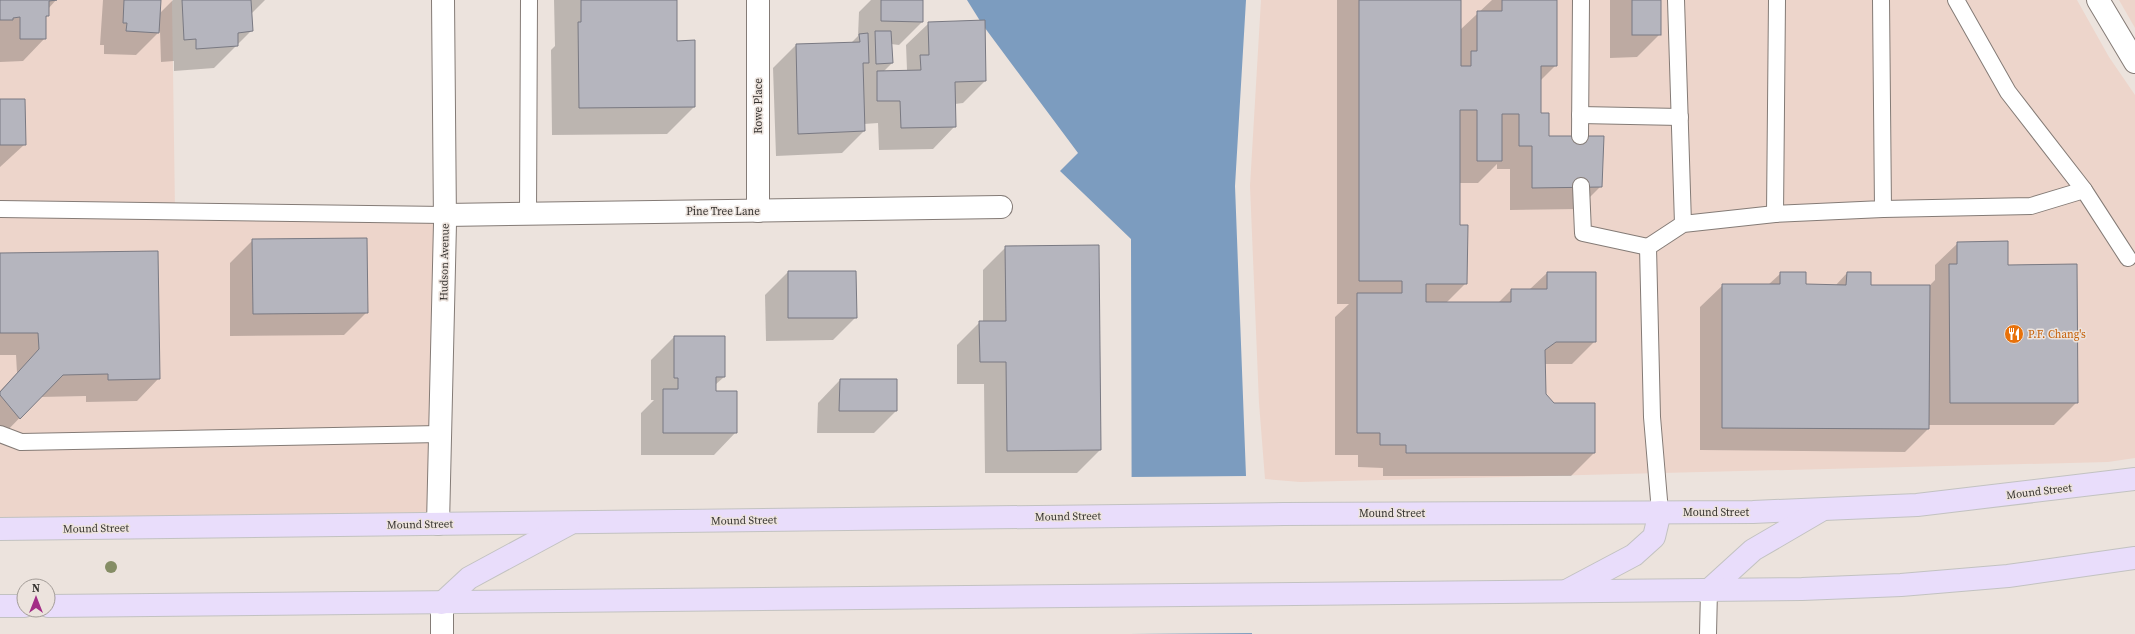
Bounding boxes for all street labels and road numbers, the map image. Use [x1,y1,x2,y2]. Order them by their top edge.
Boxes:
street label: Rowe Place [751,78,766,134]
street label: Pine Tree Lane [686,204,760,219]
street label: Hudson Avenue [436,223,453,301]
street label: Mound Street [2005,480,2073,503]
street label: Mound Street [1683,505,1749,520]
street label: Mound Street [1359,506,1425,521]
street label: Mound Street [1035,508,1102,525]
street label: Mound Street [711,512,778,529]
street label: Mound Street [387,516,454,533]
street label: Mound Street [63,520,130,537]

